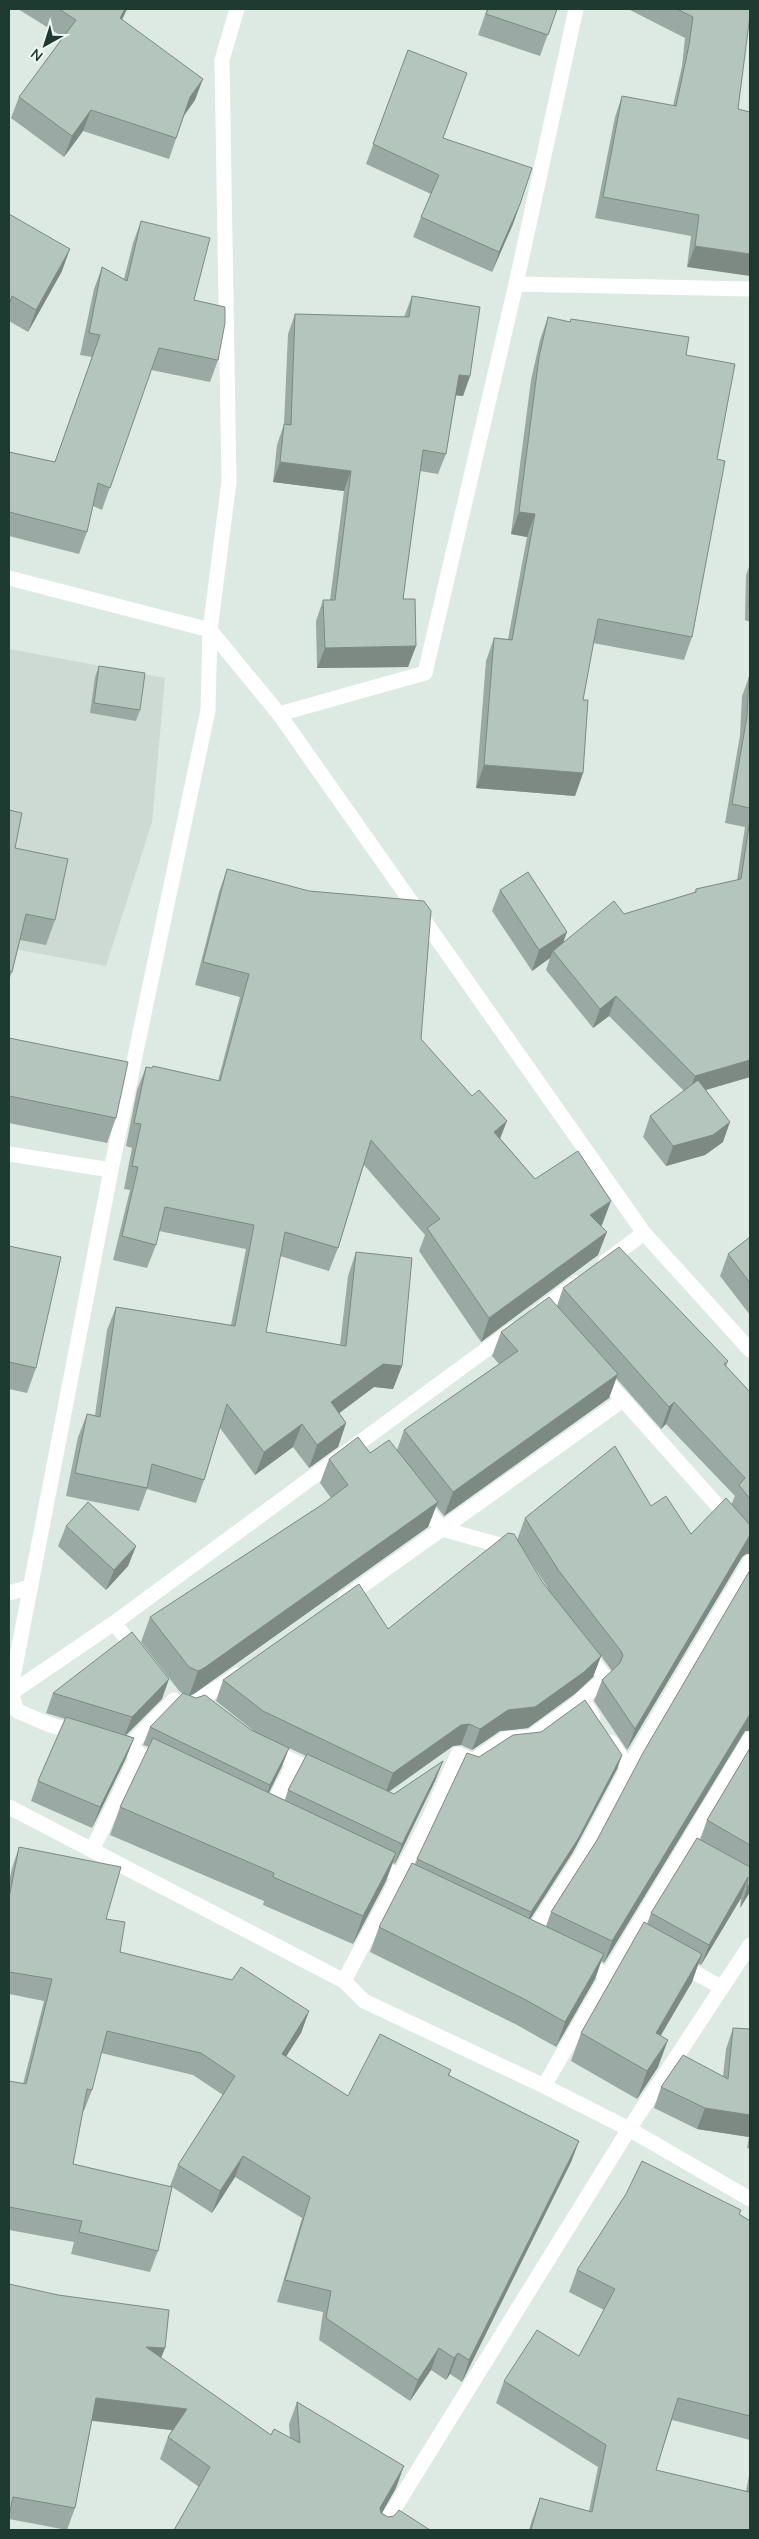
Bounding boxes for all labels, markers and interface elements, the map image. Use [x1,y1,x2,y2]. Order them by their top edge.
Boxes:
north arrow [20,20,70,70]
text: N [27,45,47,65]

